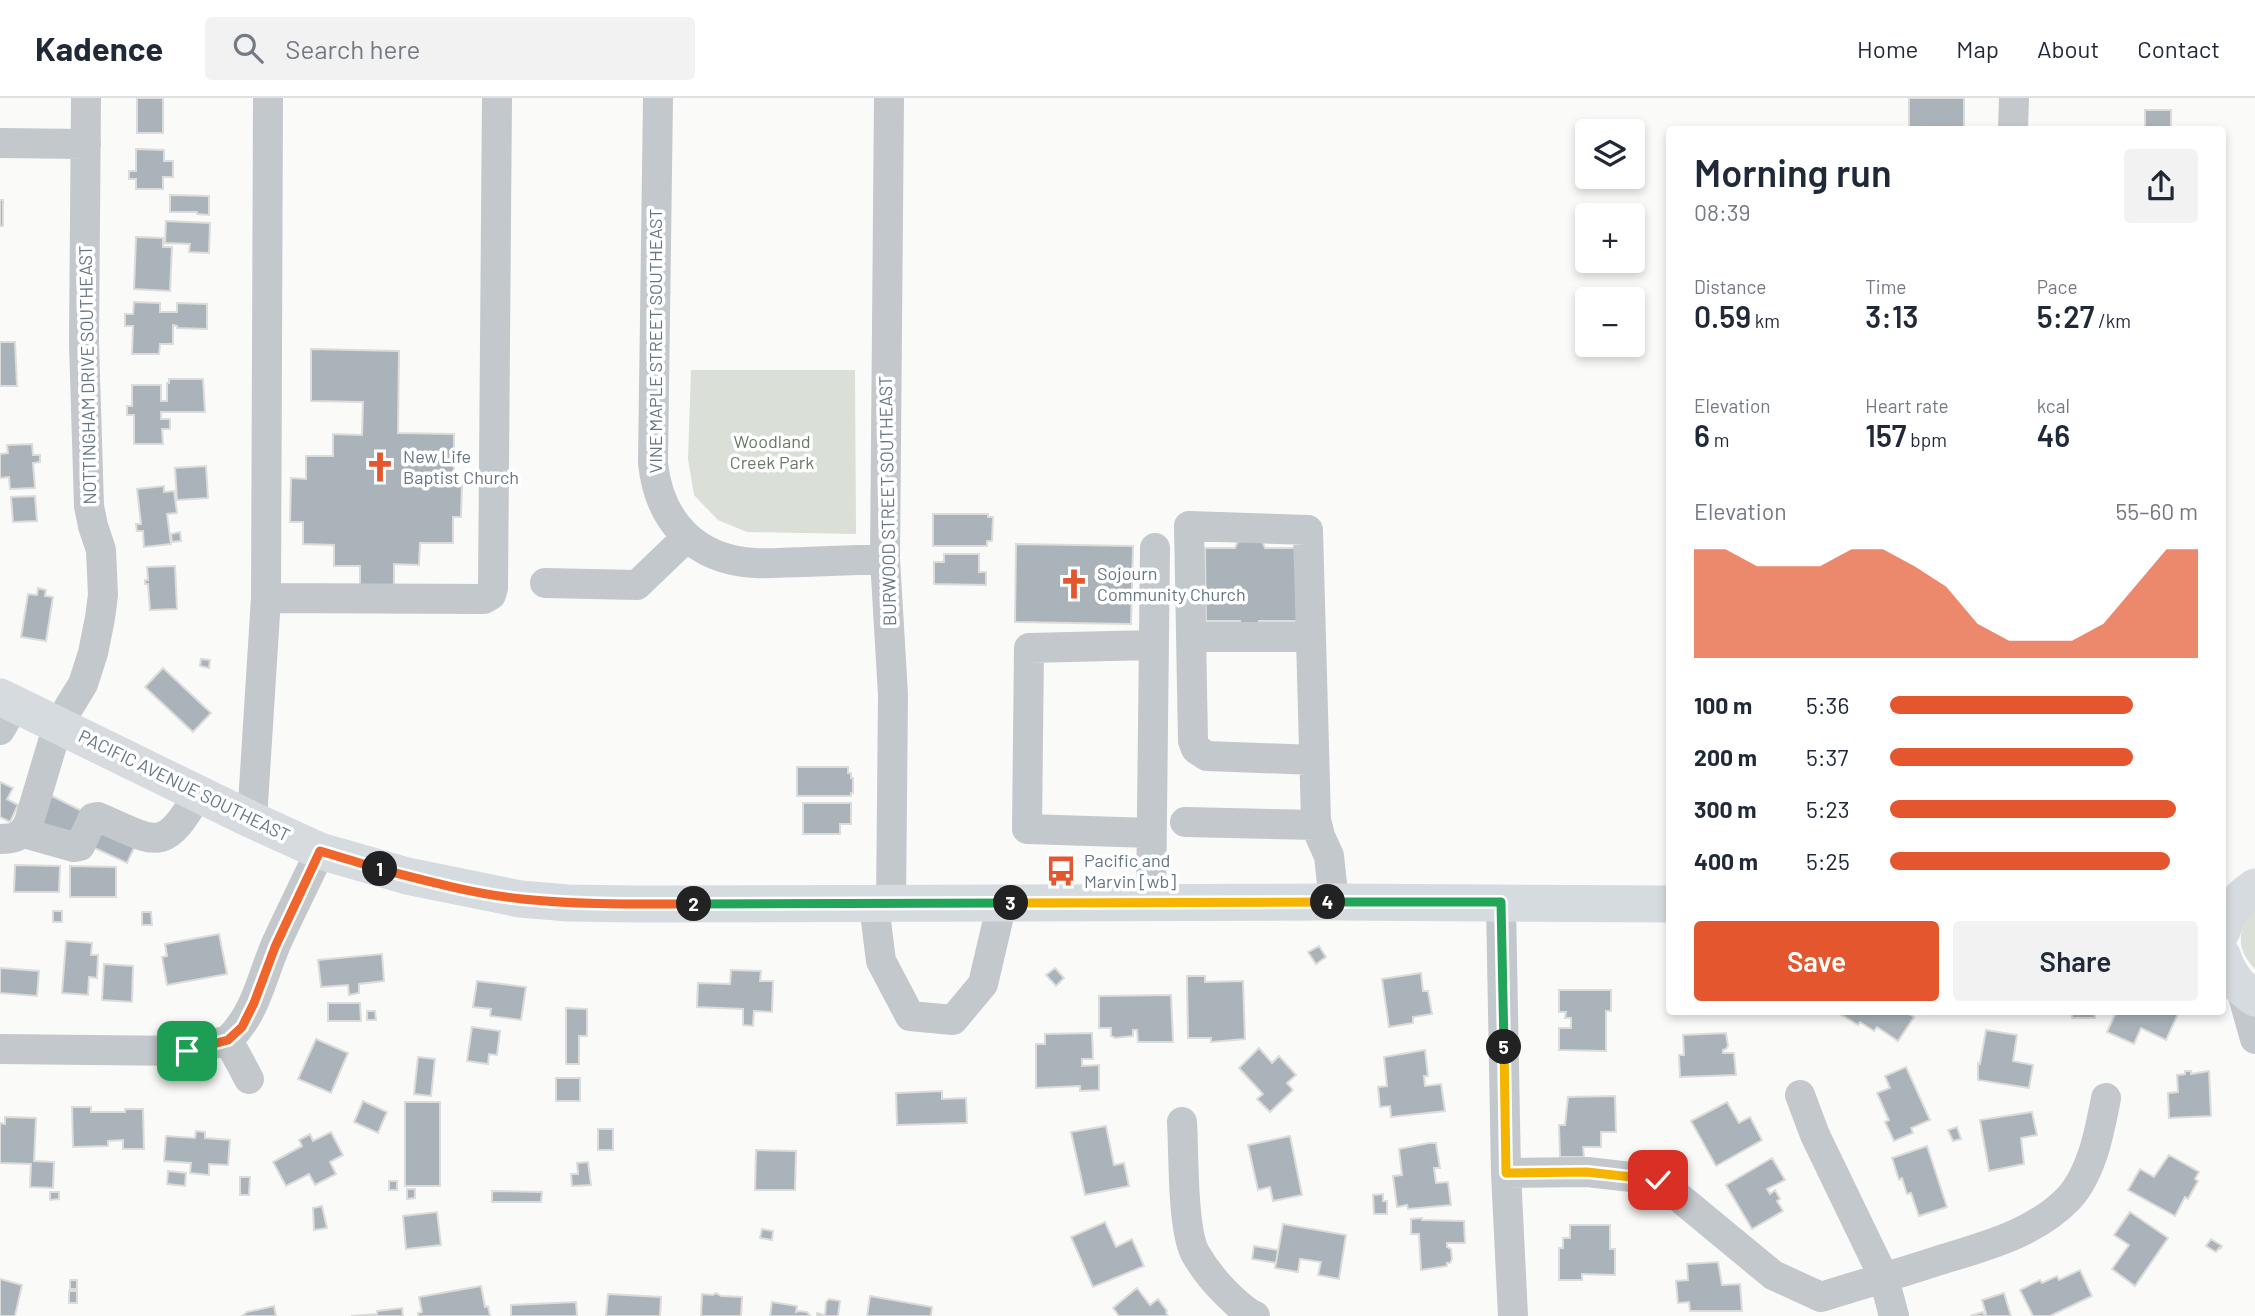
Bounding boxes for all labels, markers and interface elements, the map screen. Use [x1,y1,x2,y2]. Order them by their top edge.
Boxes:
search box [205,17,695,80]
text: Kadence [35,28,163,68]
icon: search [229,29,267,67]
text: Search here [285,33,420,64]
text: Home [1857,34,1918,63]
text: Map [1956,34,1999,63]
text: About [2037,34,2099,63]
text: Contact [2137,34,2220,63]
map controls [1575,119,1645,357]
button: layers [1575,119,1645,189]
text: Morning run [1694,149,1892,195]
button: share [2124,149,2198,223]
text: 08:39 [1694,198,1751,226]
button: + [1575,203,1645,273]
street label: VINE MAPLE STREET SOUTHEAST [644,209,666,473]
street label: NOTTINGHAM DRIVE SOUTHEAST [74,245,100,505]
text: Distance [1694,275,1766,298]
text: Time [1865,275,1906,298]
text: Pace [2037,275,2078,298]
button: − [1575,287,1645,357]
text: 0.59 [1694,298,1751,334]
text: 3:13 [1865,298,1918,334]
text: 5:27 [2037,298,2094,334]
text: km [1751,309,1780,332]
text: /km [2094,309,2131,332]
street label: BURWOOD STREET SOUTHEAST [874,376,900,626]
text: Elevation [1694,394,1771,417]
text: Heart rate [1865,394,1949,417]
text: kcal [2037,394,2070,417]
text: 6 [1694,417,1710,453]
text: 157 [1865,417,1906,453]
text: 46 [2037,417,2070,453]
text: m [1710,428,1729,451]
text: bpm [1906,428,1947,451]
park label: Woodland Creek Park [730,430,814,473]
place label: New Life Baptist Church [403,445,519,488]
church icon: New Life Baptist Church [363,450,397,484]
text: Elevation [1694,497,1787,525]
text: 55–60 m [2116,497,2198,525]
place label: Sojourn Community Church [1097,562,1246,605]
church icon: Sojourn Community Church [1057,567,1091,601]
text: 100 m [1694,691,1752,719]
text: 5:36 [1806,691,1849,719]
street label: PACIFIC AVENUE SOUTHEAST [75,724,294,846]
text: 200 m [1694,743,1757,771]
text: 5:37 [1806,743,1848,771]
text: 300 m [1694,795,1756,823]
text: 5:23 [1806,795,1850,823]
text: 400 m [1694,847,1758,875]
text: 5:25 [1806,847,1850,875]
place label: Pacific and Marvin [wb] [1084,849,1176,892]
pin: 1 [362,852,398,886]
bus stop icon: Pacific and Marvin [wb] [1044,854,1078,888]
text: 1 [376,857,383,880]
pin: 4 [1310,884,1346,920]
pin: 2 [676,886,712,922]
pin: 3 [993,886,1028,920]
text: 4 [1322,890,1333,913]
text: 3 [1005,891,1016,914]
text: 2 [688,892,699,915]
button: Save [1694,921,1939,1001]
button: Share [1953,921,2198,1001]
pin [157,1021,217,1081]
pin: 5 [1486,1030,1522,1065]
icon: arrive [168,1032,206,1070]
text: 5 [1498,1035,1509,1058]
pin [1628,1150,1688,1210]
icon: check [1639,1161,1677,1199]

